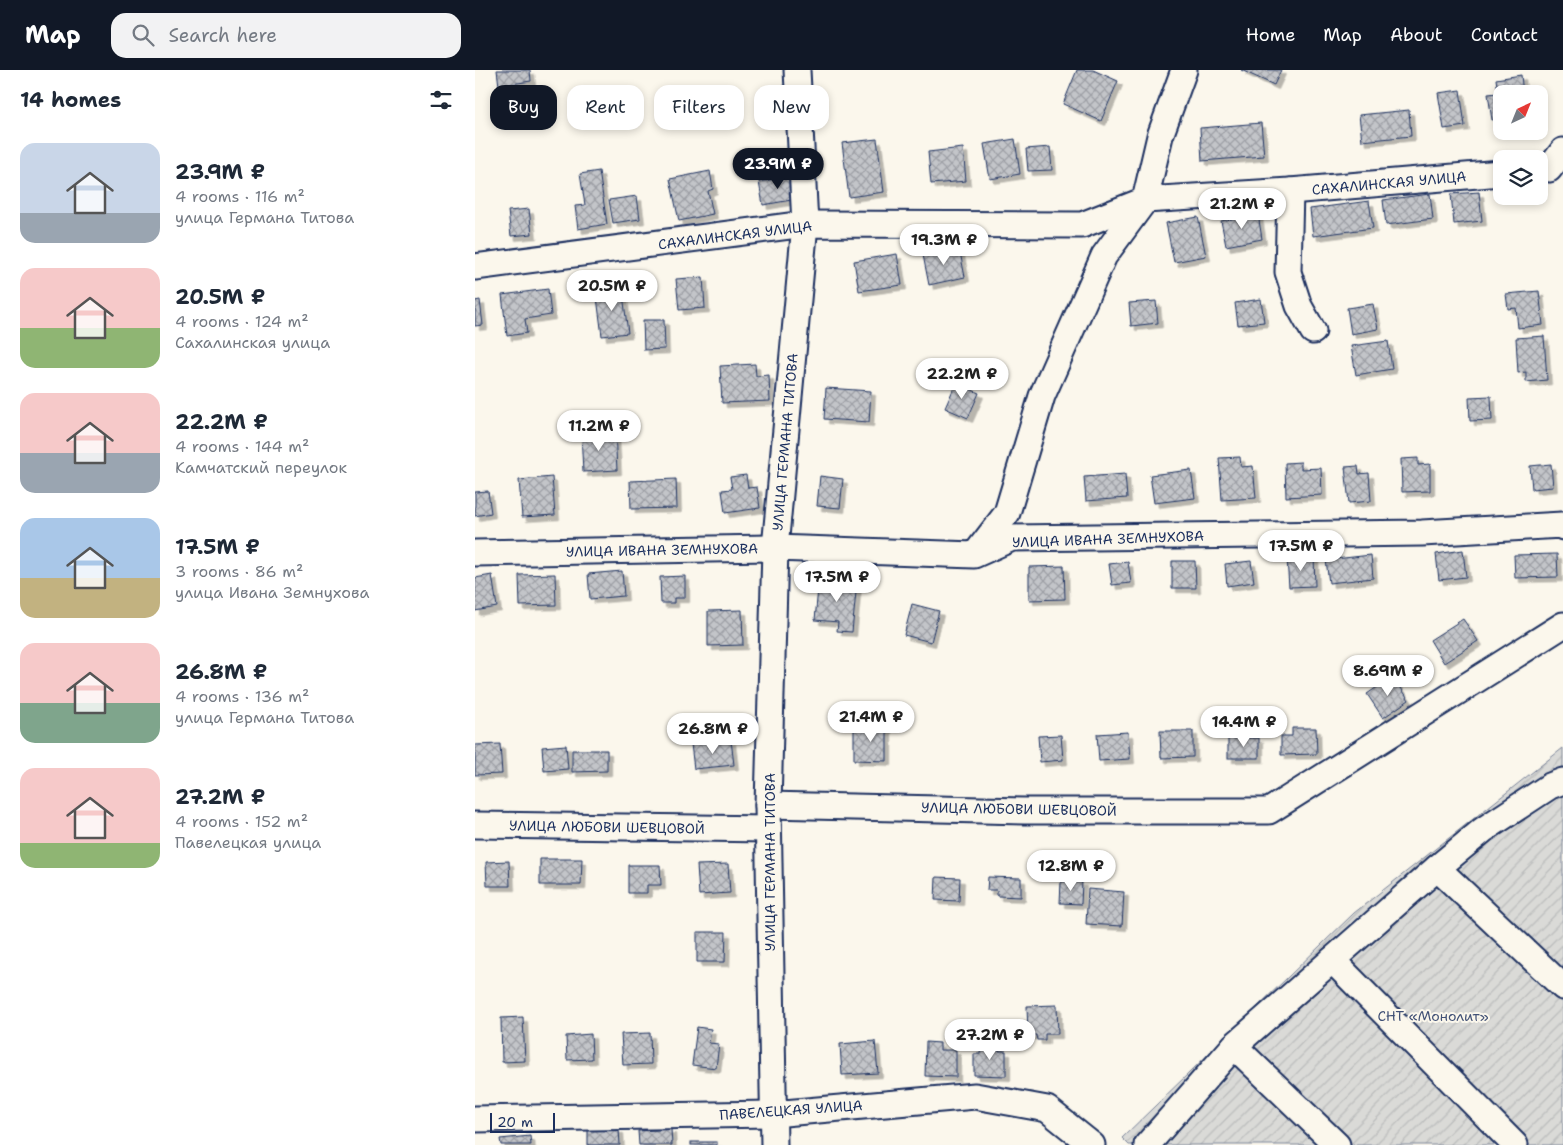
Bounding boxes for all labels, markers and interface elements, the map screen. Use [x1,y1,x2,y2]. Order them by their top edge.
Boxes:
search box [111,13,461,58]
text: Map [25,19,81,51]
icon: search [129,21,157,49]
text: Search here [169,23,277,48]
text: Home [1246,23,1295,47]
text: Map [1323,23,1362,47]
text: About [1390,23,1443,47]
text: Contact [1471,23,1538,47]
chip: Buy [490,85,557,130]
chip: Rent [567,85,644,130]
chip: Filters [654,85,744,130]
chip: New [754,85,829,130]
north arrow [1493,85,1547,140]
map controls [1493,85,1548,205]
text: 14 homes [20,86,121,114]
icon: filters [427,86,455,114]
pin: 23.9M ₽ [732,148,824,190]
button: layers [1493,150,1548,205]
text: 23.9M ₽ [744,153,812,174]
text: 23.9M ₽ [175,158,265,186]
icon: home [60,163,120,223]
street label: САХАЛИНСКАЯ УЛИЦА [1311,167,1467,199]
text: 4 rooms · 116 m² [175,186,305,207]
pin: 21.2M ₽ [1196,188,1288,230]
text: 21.2M ₽ [1209,193,1275,214]
text: улица Германа Титова [175,207,354,228]
street label: САХАЛИНСКАЯ УЛИЦА [657,217,813,253]
pin: 19.3M ₽ [898,224,990,266]
text: 19.3M ₽ [911,229,977,250]
pin: 20.5M ₽ [566,270,658,312]
text: 20.5M ₽ [578,275,646,296]
text: 20.5M ₽ [175,283,265,311]
icon: home [60,288,120,348]
text: 4 rooms · 124 m² [175,311,309,332]
text: Сахалинская улица [175,332,330,353]
street label: УЛИЦА ГЕРМАНА ТИТОВА [768,352,802,532]
pin: 22.2M ₽ [916,358,1008,400]
text: 22.2M ₽ [927,363,997,384]
text: 22.2M ₽ [175,408,268,436]
pin: 11.2M ₽ [553,410,645,452]
icon: home [60,413,120,473]
text: 11.2M ₽ [568,415,630,436]
text: 4 rooms · 144 m² [175,436,309,457]
text: Камчатский переулок [175,457,347,478]
street label: УЛИЦА ИВАНА ЗЕМНУХОВА [1012,527,1204,551]
pin: 17.5M ₽ [1255,530,1347,572]
text: 17.5M ₽ [175,533,260,561]
text: 17.5M ₽ [1269,535,1333,556]
icon: home [60,538,120,598]
street label: УЛИЦА ИВАНА ЗЕМНУХОВА [566,539,758,561]
pin: 17.5M ₽ [791,560,883,603]
text: 3 rooms · 86 m² [175,561,303,582]
text: 17.5M ₽ [805,566,869,587]
text: улица Ивана Земнухова [175,582,369,603]
pin: 8.69M ₽ [1342,654,1434,697]
text: 26.8M ₽ [175,658,267,686]
text: 8.69M ₽ [1353,660,1423,681]
icon: home [60,663,120,723]
text: 4 rooms · 136 m² [175,686,309,707]
pin: 21.4M ₽ [825,700,917,743]
text: 21.4M ₽ [839,706,903,727]
pin: 14.4M ₽ [1198,706,1290,748]
text: улица Германа Титова [175,707,354,728]
text: 14.4M ₽ [1211,711,1277,732]
pin: 26.8M ₽ [667,712,759,755]
text: 26.8M ₽ [678,718,748,739]
street label: УЛИЦА ГЕРМАНА ТИТОВА [761,773,779,951]
text: 27.2M ₽ [175,783,266,811]
icon: home [60,788,120,848]
street label: УЛИЦА ЛЮБОВИ ШЕВЦОВОЙ [921,798,1117,820]
text: 4 rooms · 152 m² [175,811,308,832]
street label: УЛИЦА ЛЮБОВИ ШЕВЦОВОЙ [509,816,705,838]
text: Павелецкая улица [175,832,321,853]
pin: 12.8M ₽ [1025,850,1117,892]
text: 12.8M ₽ [1038,855,1104,876]
park label: СНТ «Монолит» [1377,1007,1489,1025]
pin: 27.2M ₽ [944,1018,1036,1061]
text: 27.2M ₽ [956,1024,1024,1045]
street label: ПАВЕЛЕЦКАЯ УЛИЦА [719,1096,863,1124]
scale bar [490,1110,555,1133]
text: 20 m [497,1113,533,1131]

